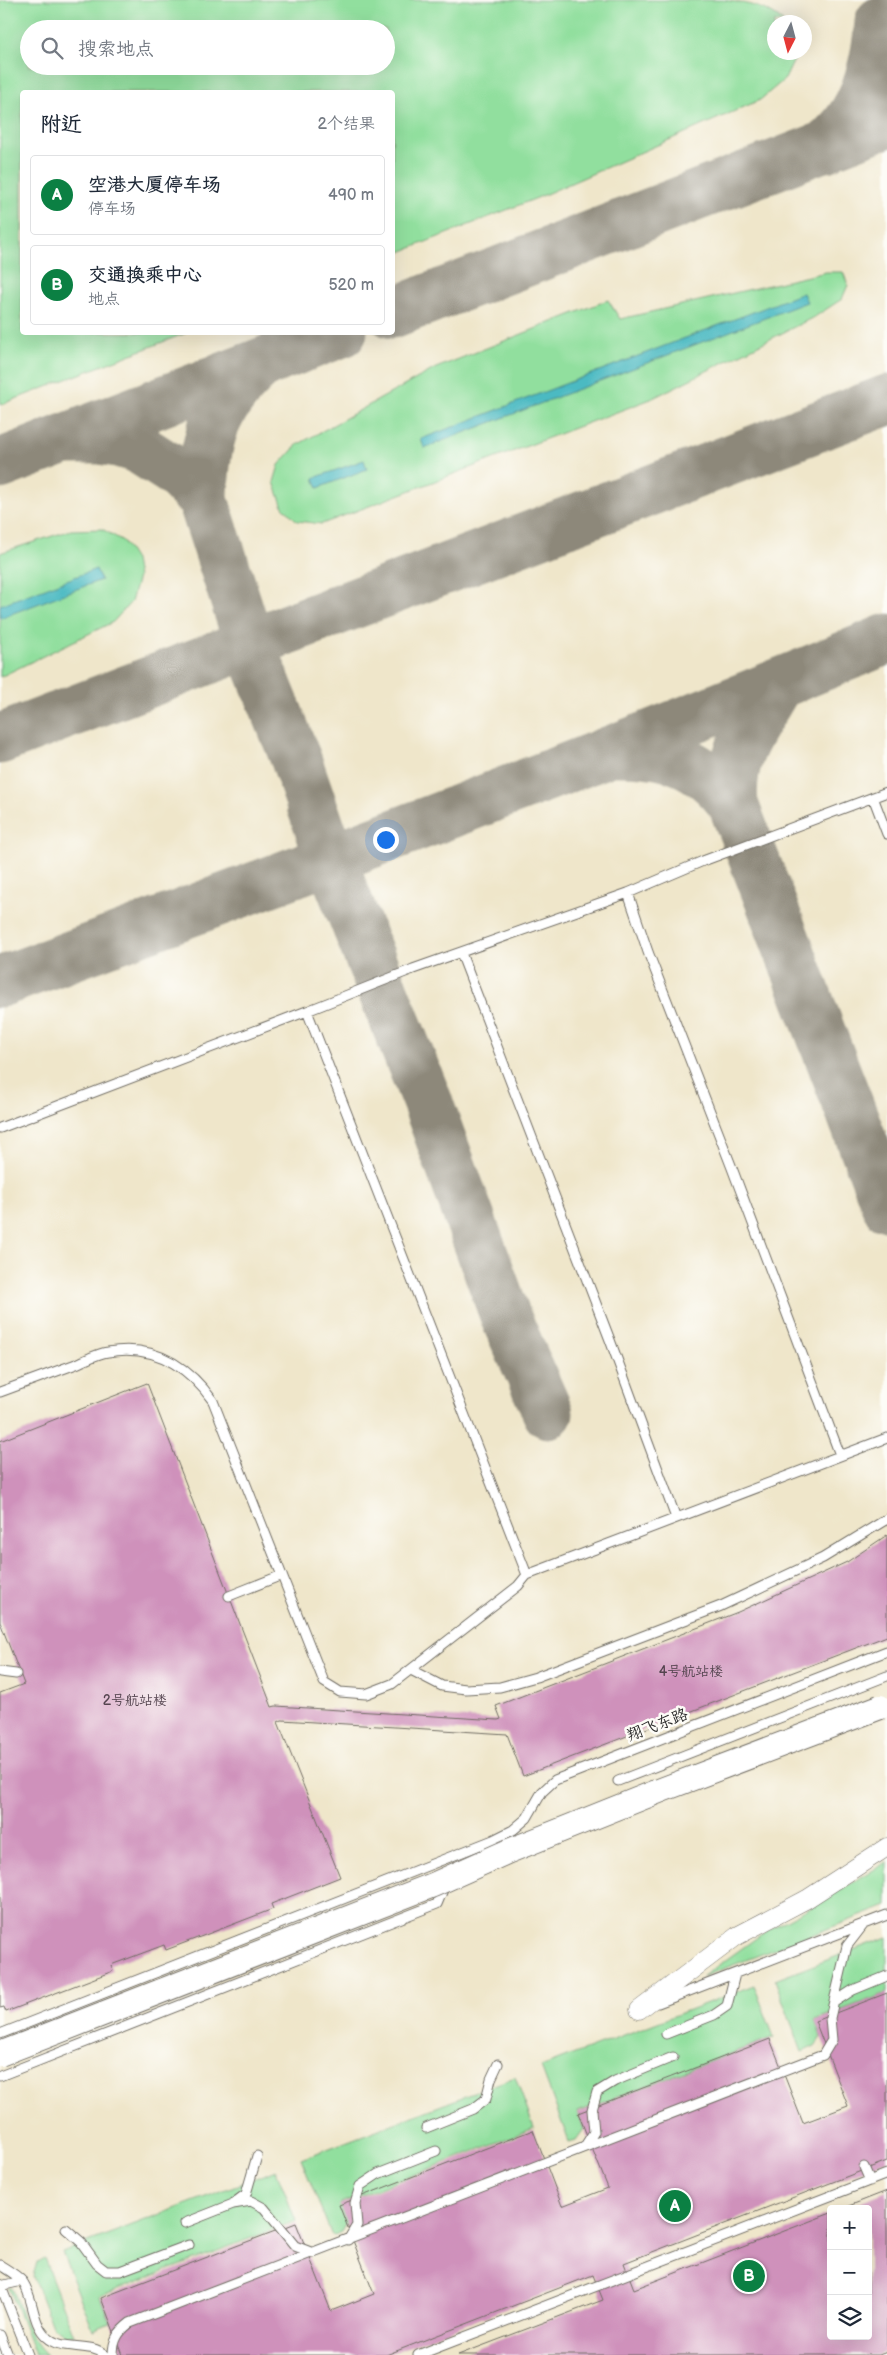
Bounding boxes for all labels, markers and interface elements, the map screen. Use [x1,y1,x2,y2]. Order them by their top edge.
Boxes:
north arrow [767,15,812,60]
search box [20,20,395,75]
icon: search [38,34,66,62]
text: 搜索地点 [78,38,154,61]
text: 附近 [40,112,82,137]
text: 2个结果 [318,115,375,134]
text: 空港大厦停车场 [88,174,221,197]
text: A [52,186,62,205]
text: 490 m [328,186,374,205]
text: 停车场 [88,200,136,219]
text: 交通换乘中心 [88,264,202,287]
text: B [51,276,63,295]
text: 520 m [328,276,374,295]
text: 地点 [88,290,120,309]
your location [373,827,399,853]
house number: 4号航站楼 [659,1663,723,1680]
house number: 2号航站楼 [103,1692,167,1709]
street label: 翔飞东路 [624,1705,691,1746]
pin: A [659,2187,691,2225]
map controls [827,2205,872,2340]
button: + [827,2205,872,2250]
button: − [827,2250,872,2295]
pin: B [733,2257,765,2295]
button: layers [827,2295,872,2340]

